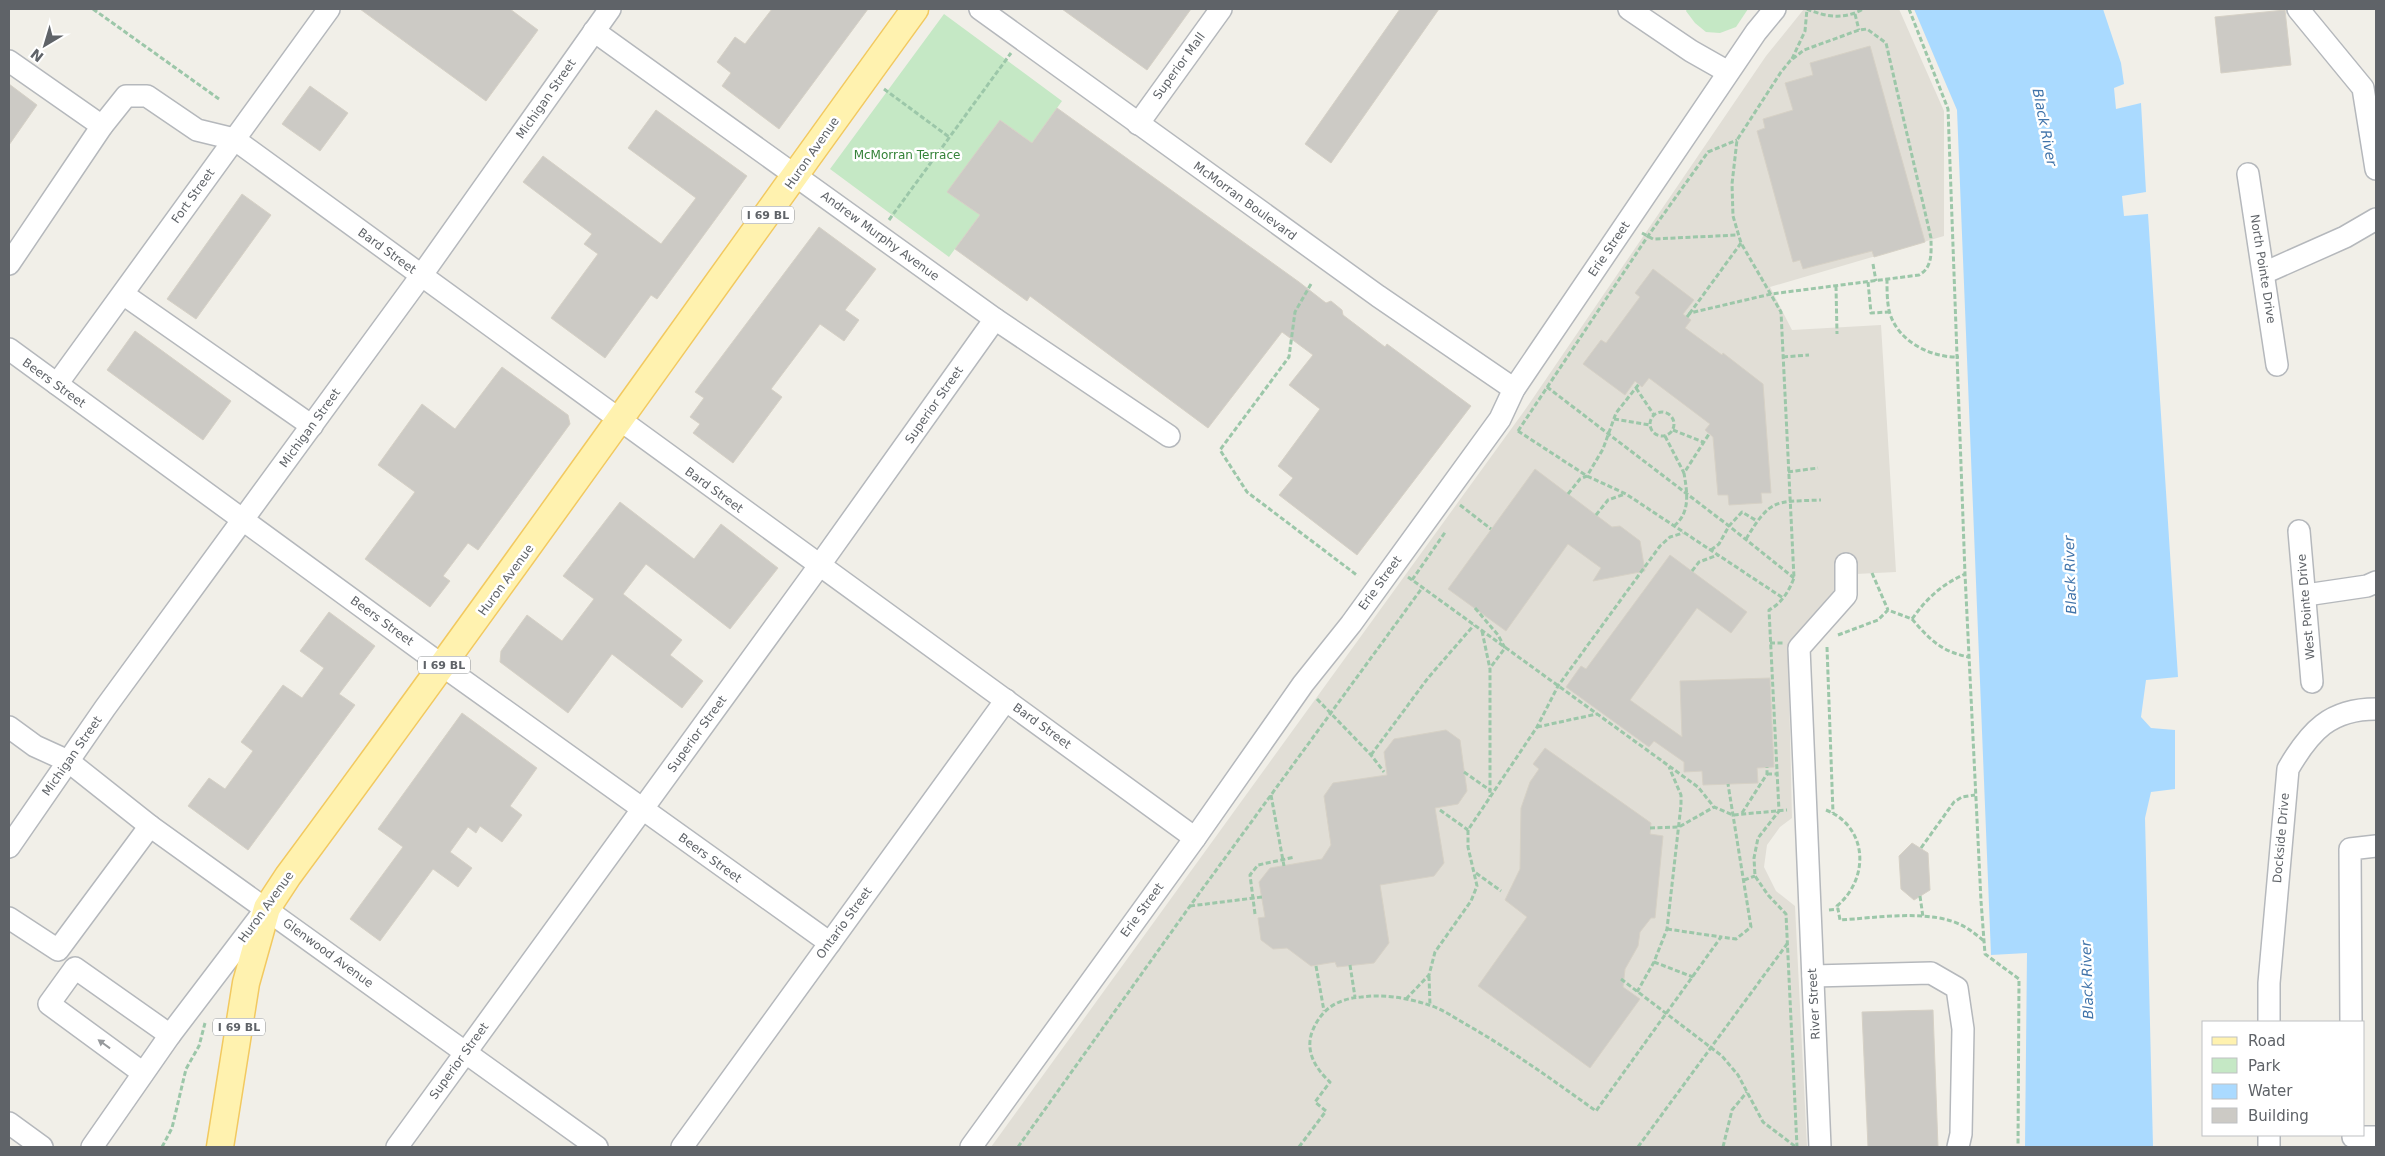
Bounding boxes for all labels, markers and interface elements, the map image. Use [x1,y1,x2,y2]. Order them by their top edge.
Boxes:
north arrow [20,20,70,70]
street label: Superior Mall [1150,30,1208,102]
text: N [27,45,47,65]
street label: Michigan Street [513,56,579,142]
water label: Black River [2030,87,2061,168]
street label: Huron Avenue [782,114,842,192]
park label: McMorran Terrace [854,148,960,162]
street label: McMorran Boulevard [1191,159,1299,243]
street label: Fort Street [169,166,218,226]
street label: Andrew Murphy Avenue [818,188,942,284]
road number: I 69 BL [742,206,794,224]
street label: North Pointe Drive [2247,213,2279,325]
street label: Erie Street [1585,219,1633,279]
street label: Bard Street [355,225,419,277]
street label: Beers Street [20,355,88,411]
street label: Superior Street [902,363,966,446]
street label: Michigan Street [277,386,343,470]
street label: Bard Street [682,464,746,516]
water label: Black River [2061,534,2079,615]
street label: Huron Avenue [475,542,537,618]
street label: Erie Street [1356,553,1404,613]
street label: West Pointe Drive [2294,553,2318,661]
street label: Beers Street [348,593,416,649]
road number: I 69 BL [418,656,470,674]
street label: Superior Street [665,693,730,775]
street label: Bard Street [1010,700,1074,752]
street label: Michigan Street [39,713,105,799]
street label: Dockside Drive [2270,792,2292,884]
street label: Beers Street [676,830,744,886]
street label: Huron Avenue [235,869,297,945]
street label: Erie Street [1118,880,1166,940]
street label: Ontario Street [813,884,875,961]
street label: Glenwood Avenue [280,916,376,990]
water label: Black River [2078,939,2096,1020]
street label: River Street [1805,968,1823,1040]
road number: I 69 BL [213,1019,265,1036]
street label: Superior Street [427,1020,492,1102]
legend [2202,1021,2365,1136]
text: Road [2248,1032,2286,1050]
one-way arrow [97,1039,111,1049]
text: Park [2248,1057,2281,1075]
text: Water [2248,1082,2293,1100]
text: Building [2248,1107,2309,1125]

